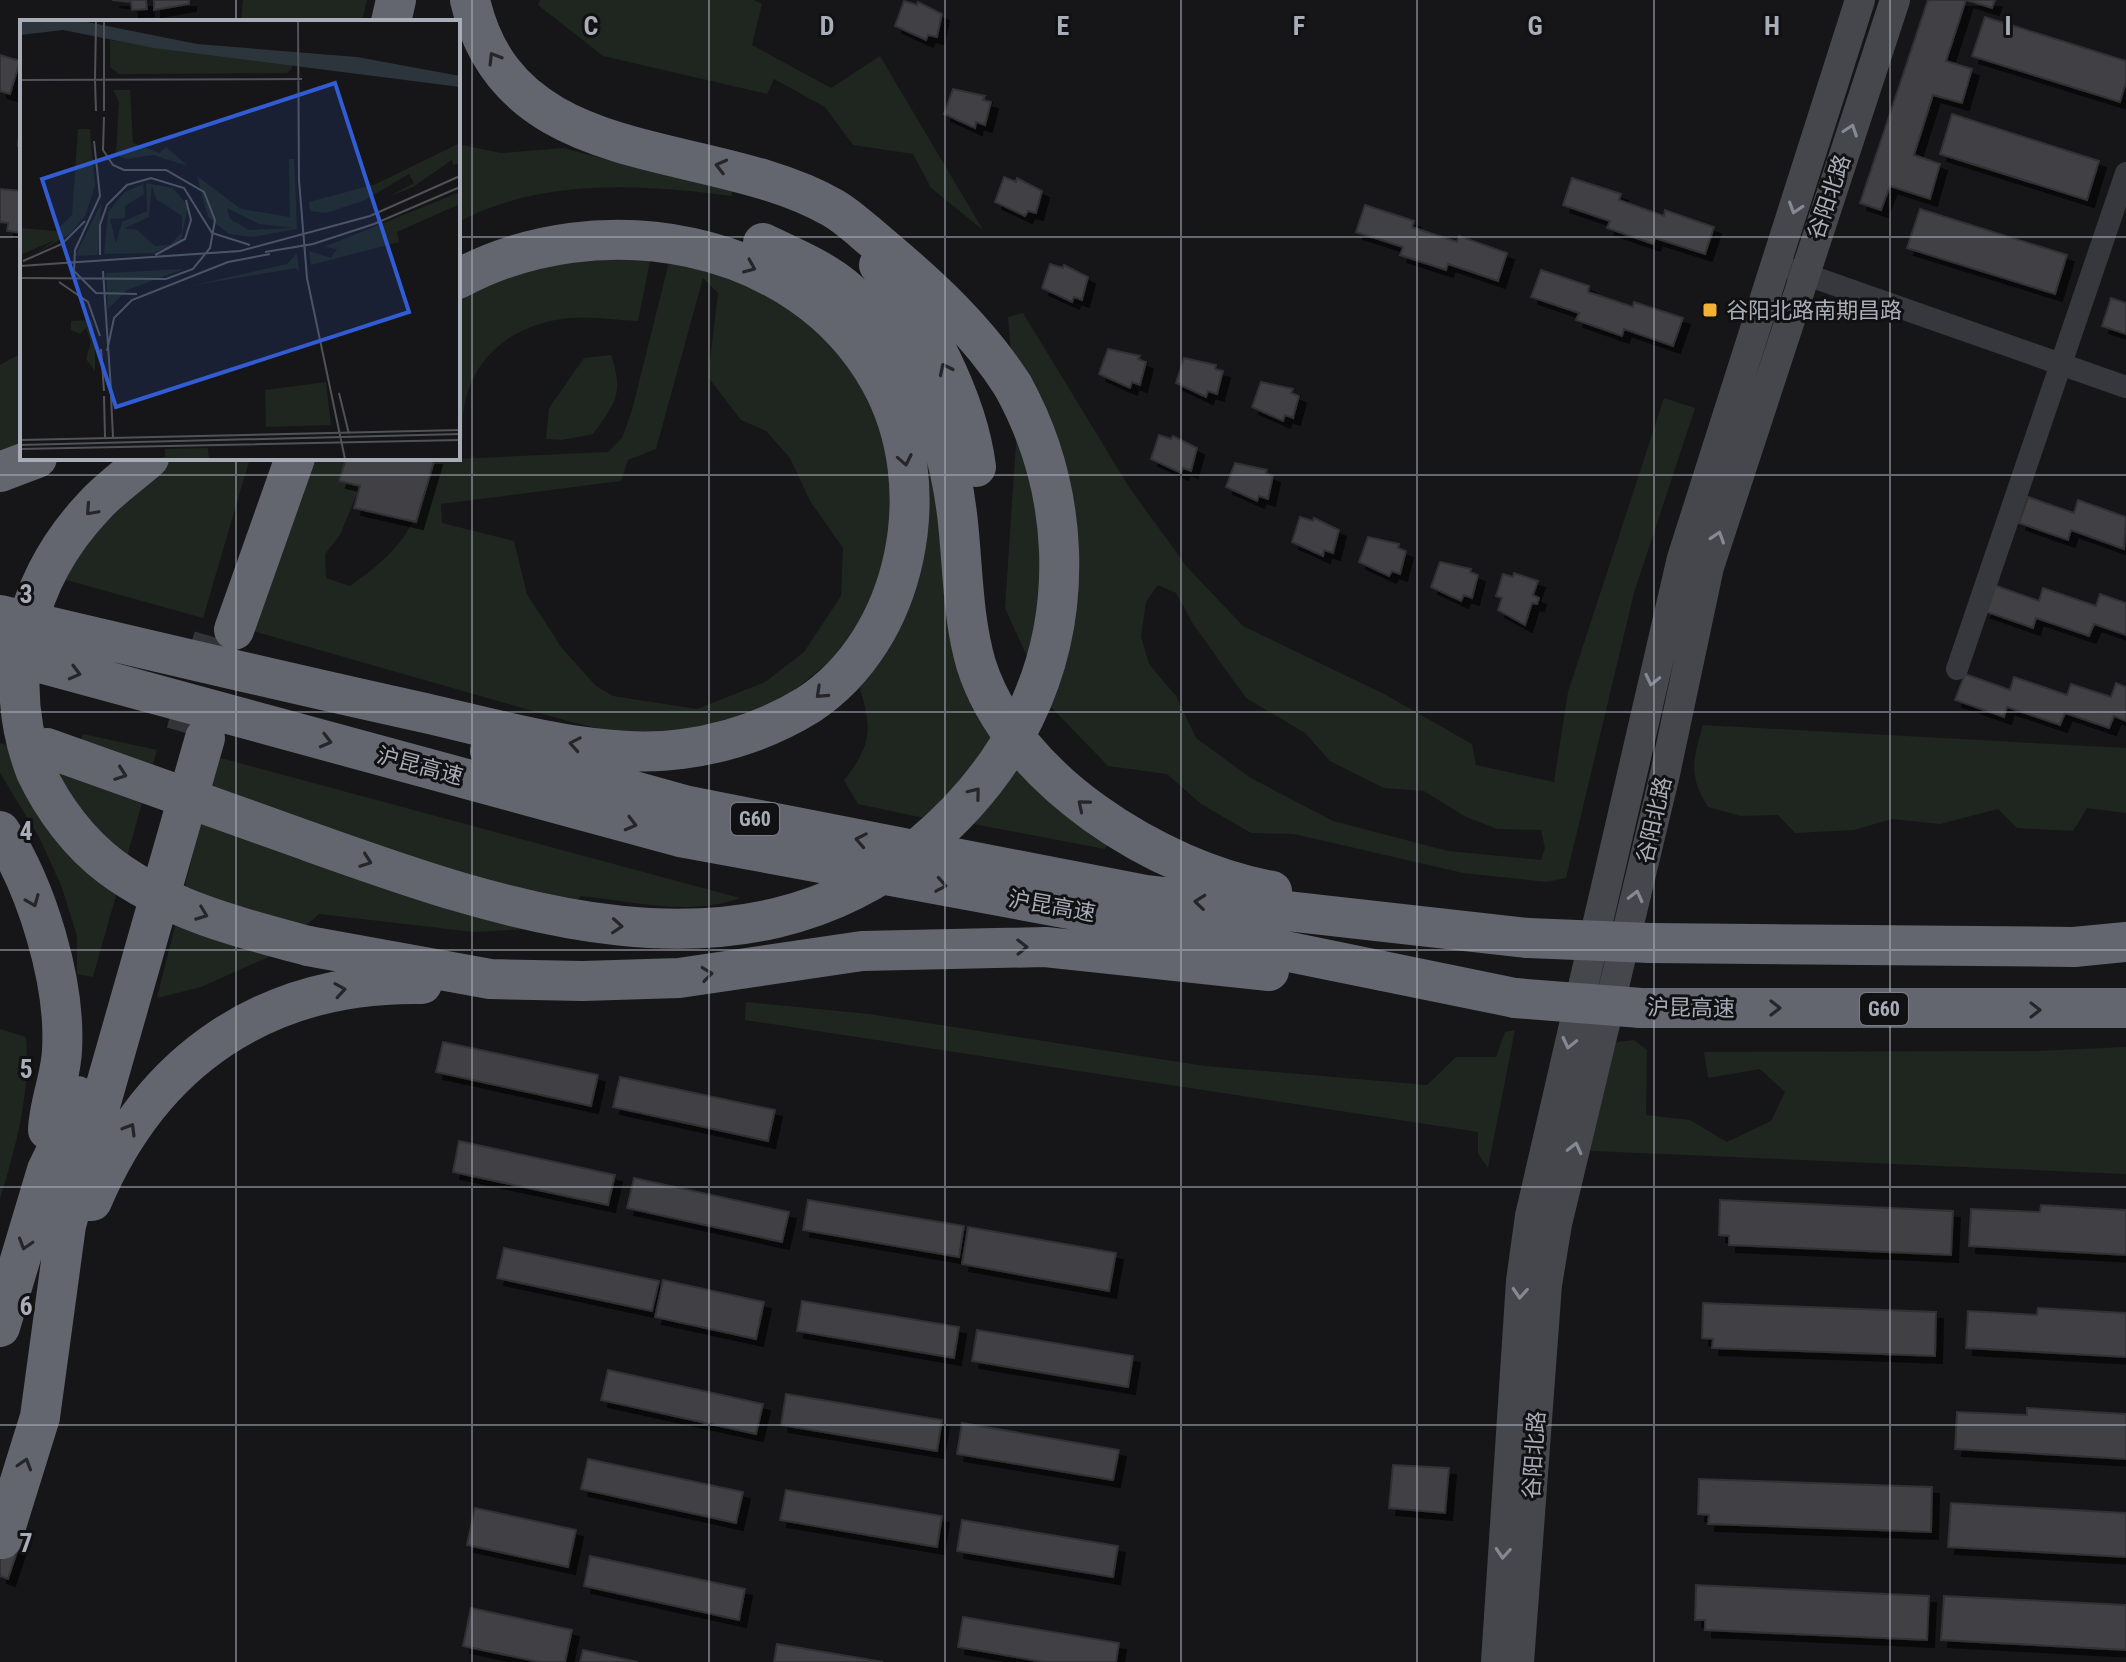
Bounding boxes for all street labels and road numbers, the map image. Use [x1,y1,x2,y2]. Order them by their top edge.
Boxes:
street label: 谷阳北路 [1803,151,1855,243]
street label: 沪昆高速 [374,743,466,789]
street label: 谷阳北路 [1632,774,1676,866]
road number: G60 [731,803,779,835]
street label: 沪昆高速 [1006,886,1098,926]
road number: G60 [1860,993,1908,1025]
street label: 沪昆高速 [1647,995,1735,1021]
street label: 谷阳北路 [1518,1410,1550,1500]

